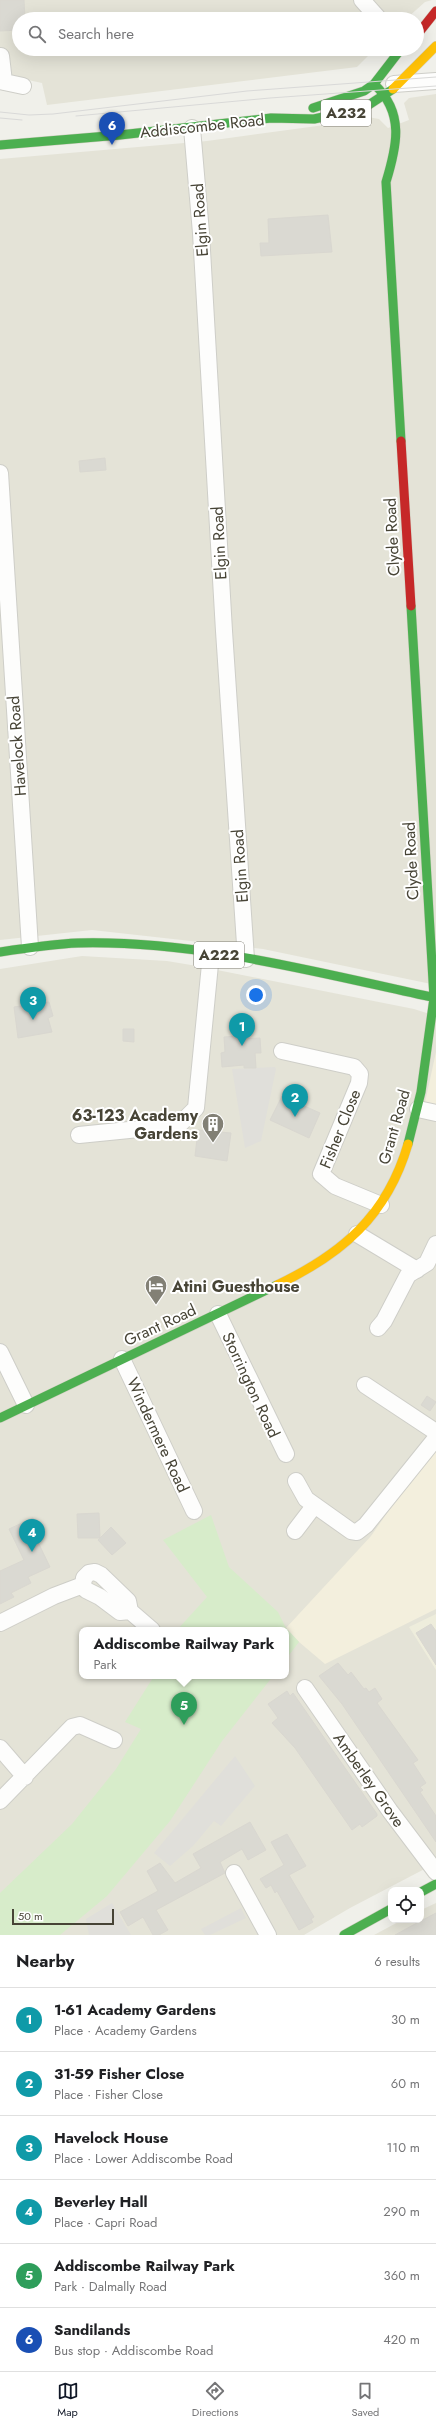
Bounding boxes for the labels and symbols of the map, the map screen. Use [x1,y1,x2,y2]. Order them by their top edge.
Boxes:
road number: A232 [321,100,371,126]
street label: Addiscombe Road [139,108,265,144]
pin: 6 [99,112,125,145]
street label: Elgin Road [186,183,214,257]
street label: Clyde Road [378,497,406,577]
street label: Elgin Road [206,506,232,580]
street label: Havelock Road [2,695,32,797]
street label: Clyde Road [397,821,425,901]
street label: Elgin Road [226,829,254,903]
road number: A222 [194,942,244,968]
your location [246,985,266,1005]
pin: 3 [20,987,46,1020]
pin: 1 [229,1013,255,1046]
pin: 2 [282,1084,308,1117]
street label: Fisher Close [314,1086,366,1172]
street label: Grant Road [372,1087,416,1167]
place label: 63-123 Academy Gardens [72,1104,199,1145]
building icon: 63-123 Academy Gardens [200,1111,226,1144]
hotel icon: Atini Guesthouse [143,1273,169,1306]
place label: Atini Guesthouse [171,1275,300,1298]
street label: Grant Road [120,1298,200,1352]
street label: Storrington Road [216,1328,286,1442]
street label: Windermere Road [121,1374,195,1496]
pin: 4 [19,1519,45,1552]
pin: 5 [171,1692,197,1725]
street label: Amberley Grove [328,1728,410,1832]
scale bar [12,1907,114,1926]

